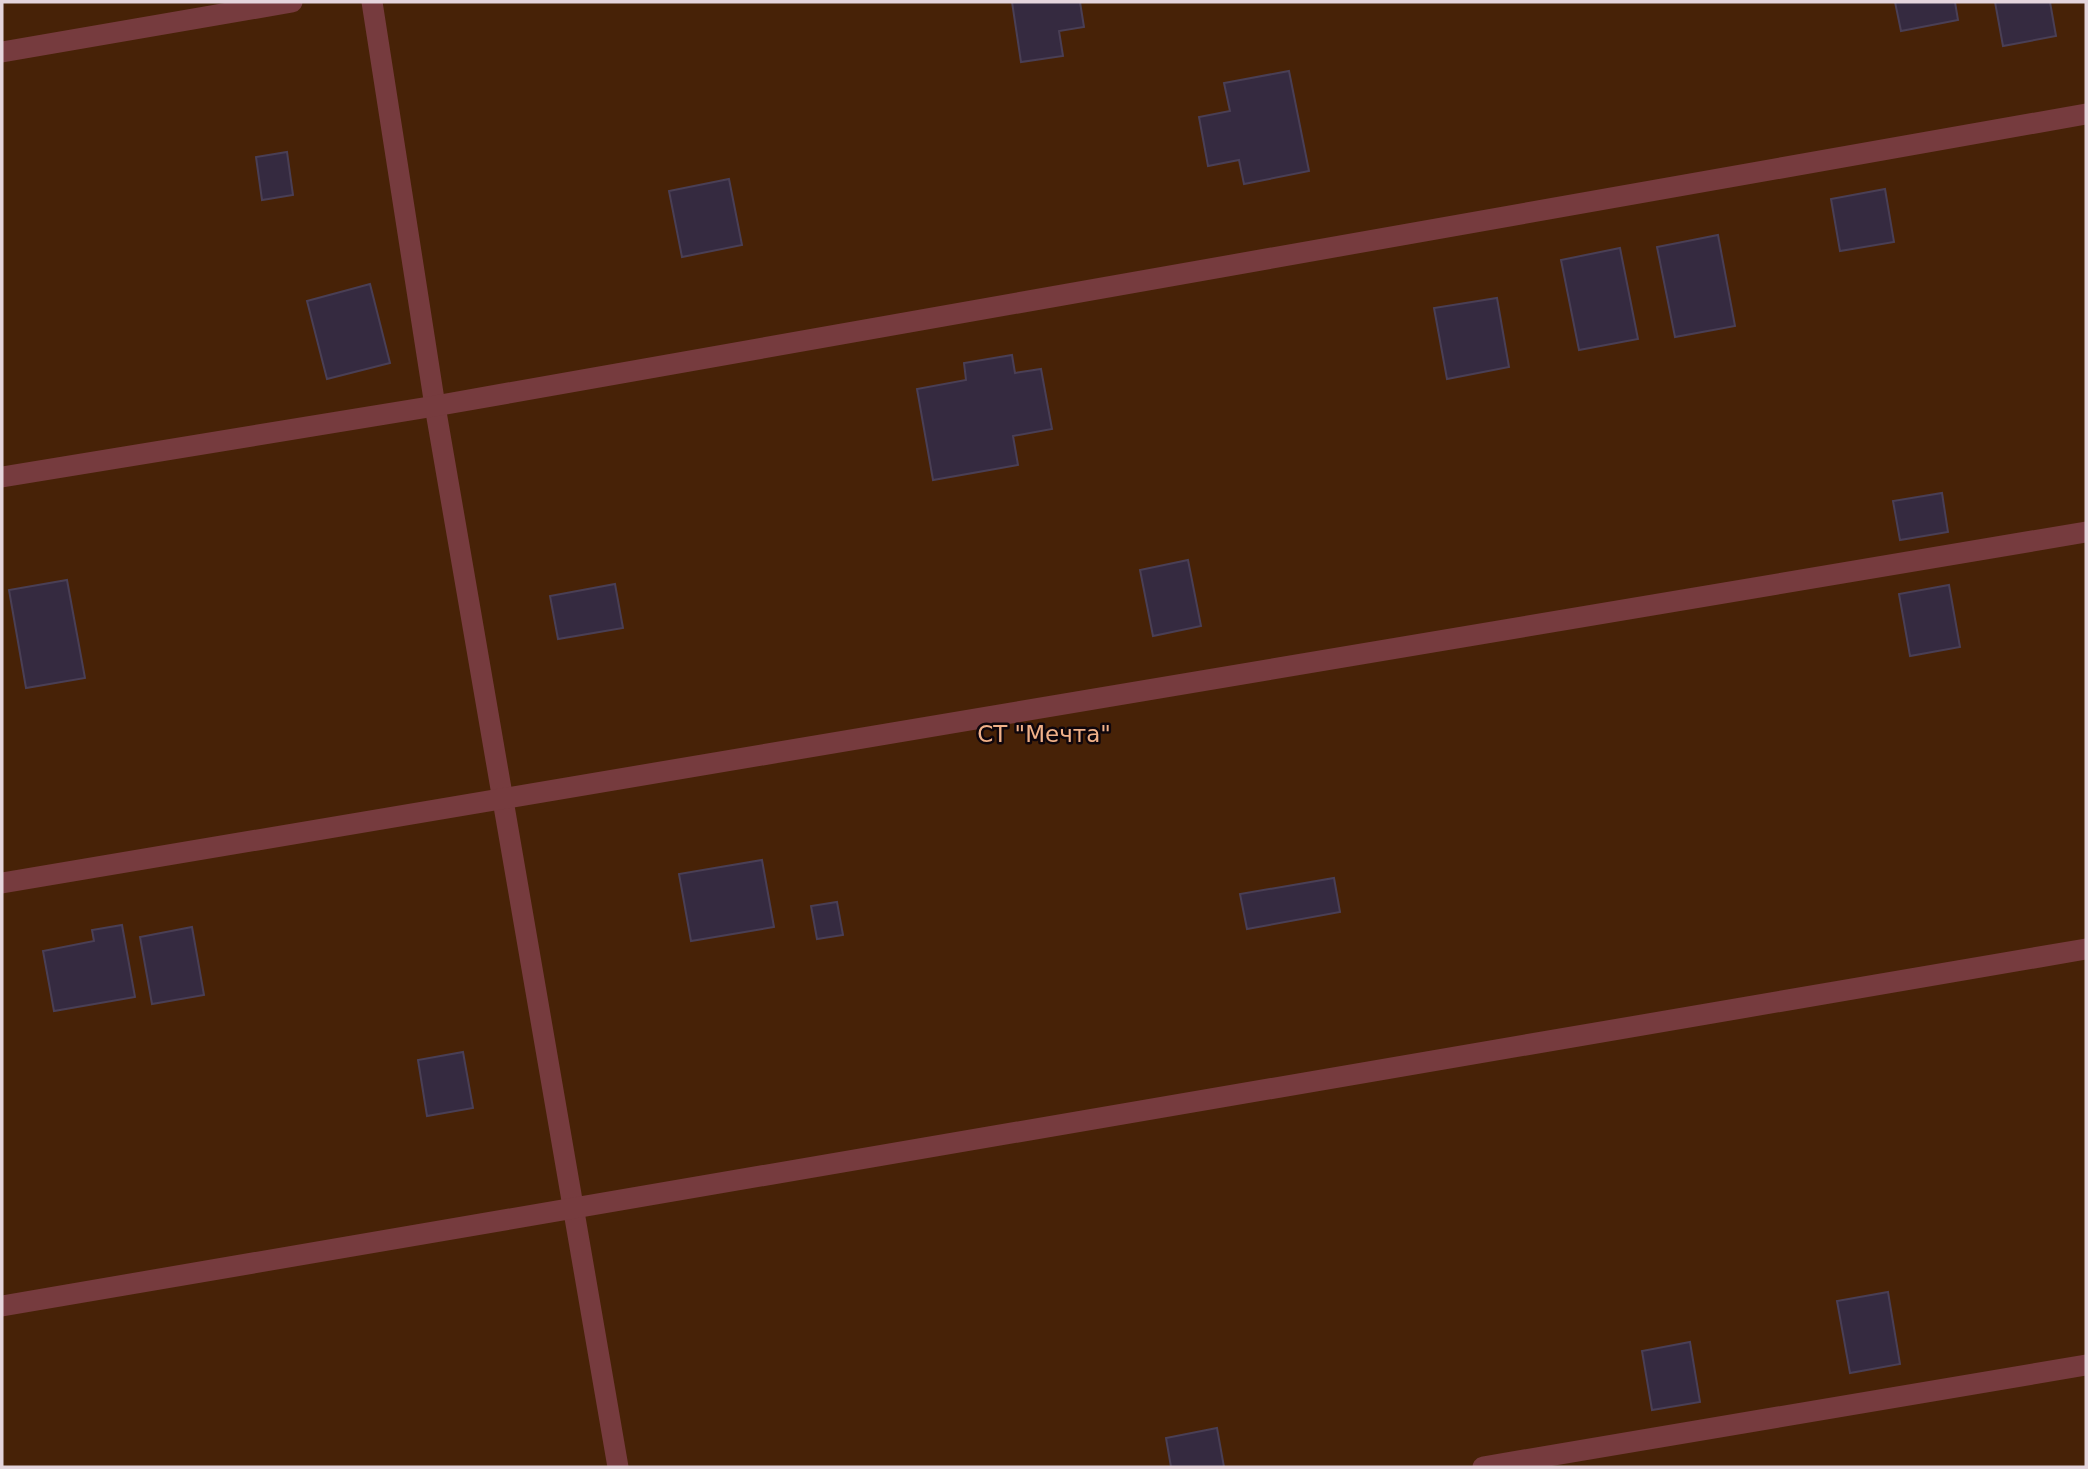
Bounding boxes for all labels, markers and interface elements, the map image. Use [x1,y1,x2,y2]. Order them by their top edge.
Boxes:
park label: СТ "Мечта" [977,721,1111,747]

